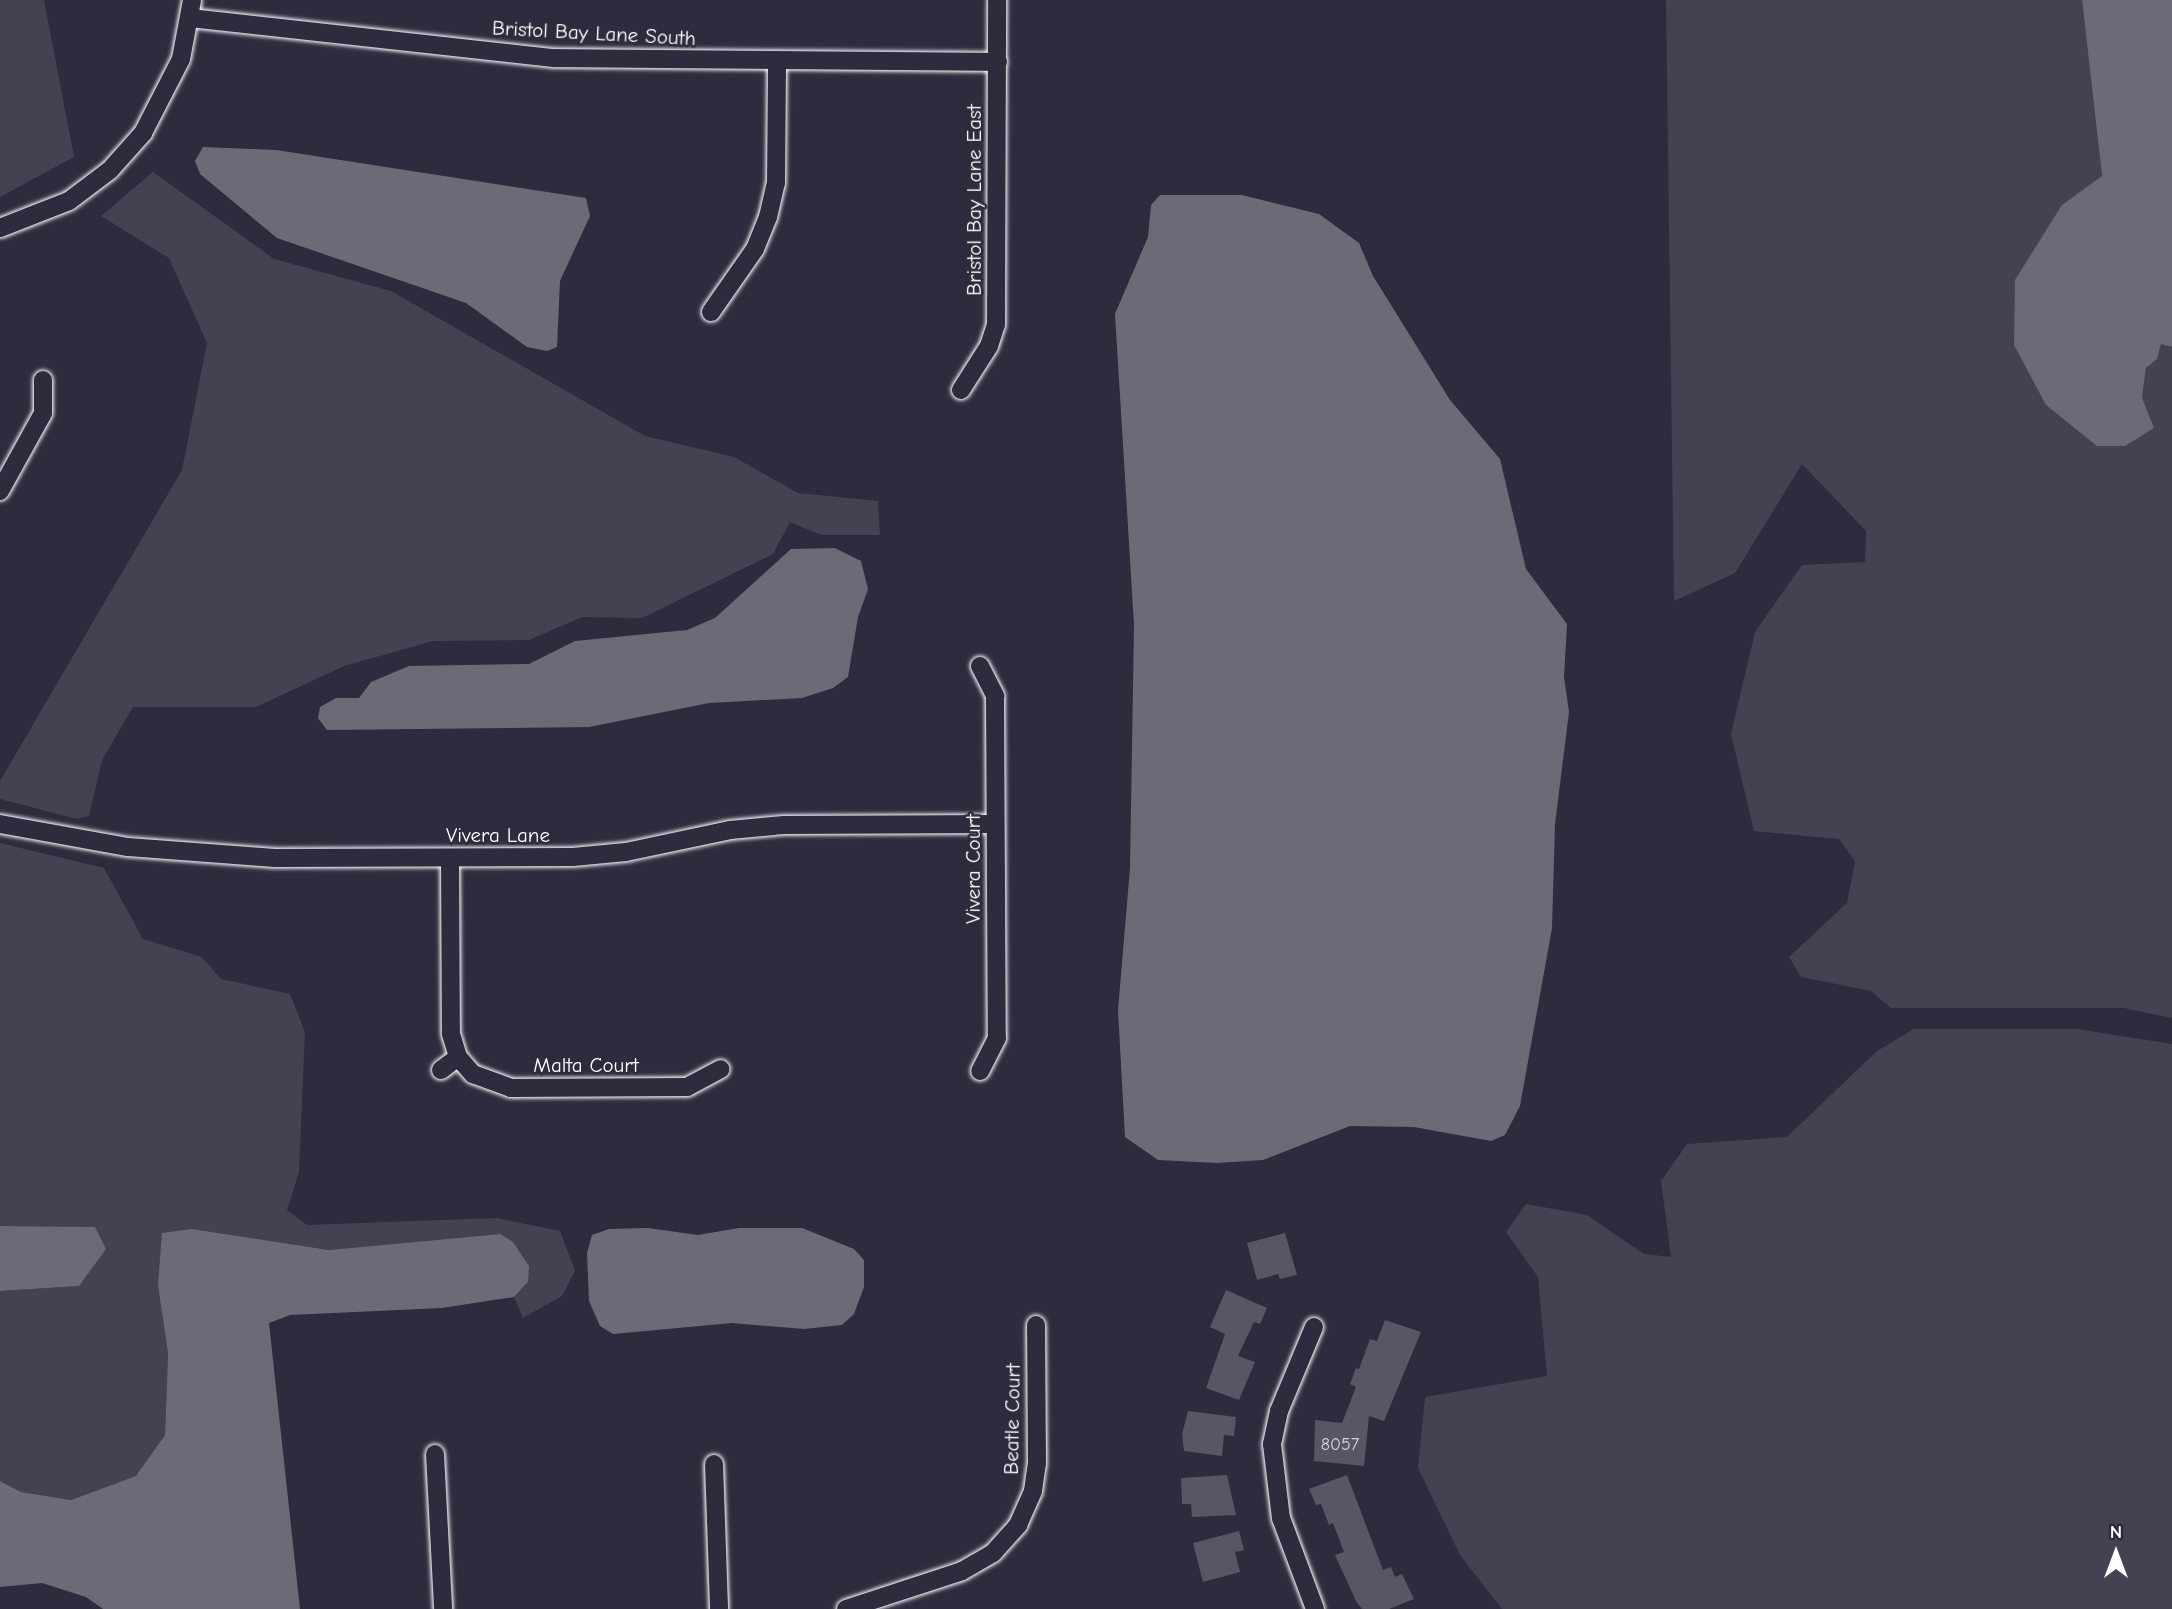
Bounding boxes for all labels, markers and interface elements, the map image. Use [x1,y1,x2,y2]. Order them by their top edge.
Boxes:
street label: Bristol Bay Lane South [491,15,697,51]
street label: Bristol Bay Lane East [961,104,987,296]
street label: Vivera Court [960,814,986,924]
street label: Vivera Lane [446,822,550,848]
street label: Malta Court [533,1052,639,1078]
street label: Beatle Court [998,1363,1026,1475]
house number: 8057 [1321,1434,1359,1456]
north arrow [2081,1518,2151,1588]
text: N [2110,1521,2122,1543]

